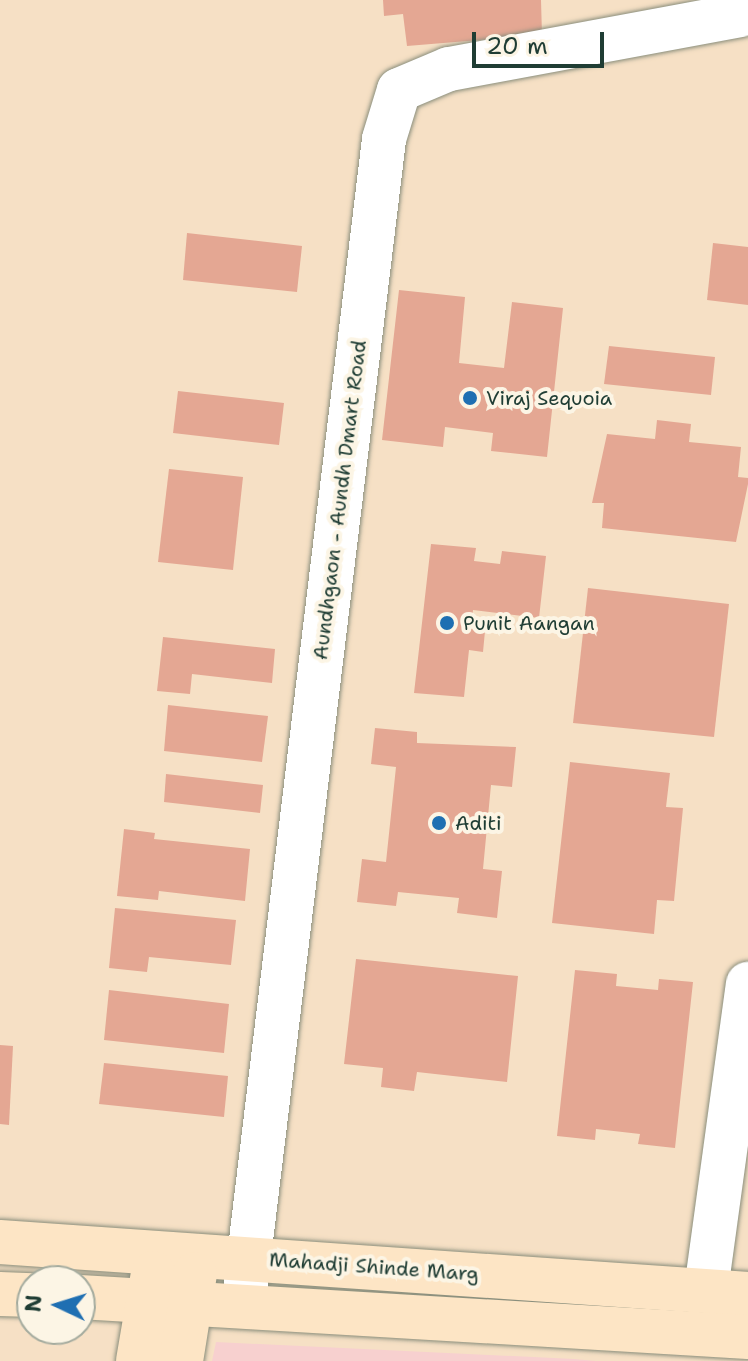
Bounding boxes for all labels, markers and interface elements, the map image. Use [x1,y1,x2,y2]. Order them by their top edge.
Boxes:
scale bar [476,16,608,66]
text: 20 m [486,30,548,62]
street label: Aundhgaon - Aundh Dmart Road [308,339,372,661]
place label: Viraj Sequoia [486,386,612,410]
marker: Viraj Sequoia [461,389,479,407]
place label: Punit Aangan [463,611,595,635]
marker: Punit Aangan [438,614,456,632]
place label: Aditi [455,811,502,835]
marker: Aditi [430,814,448,832]
street label: Mahadji Shinde Marg [268,1248,480,1286]
north arrow [16,1265,96,1345]
text: N [18,1294,49,1313]

